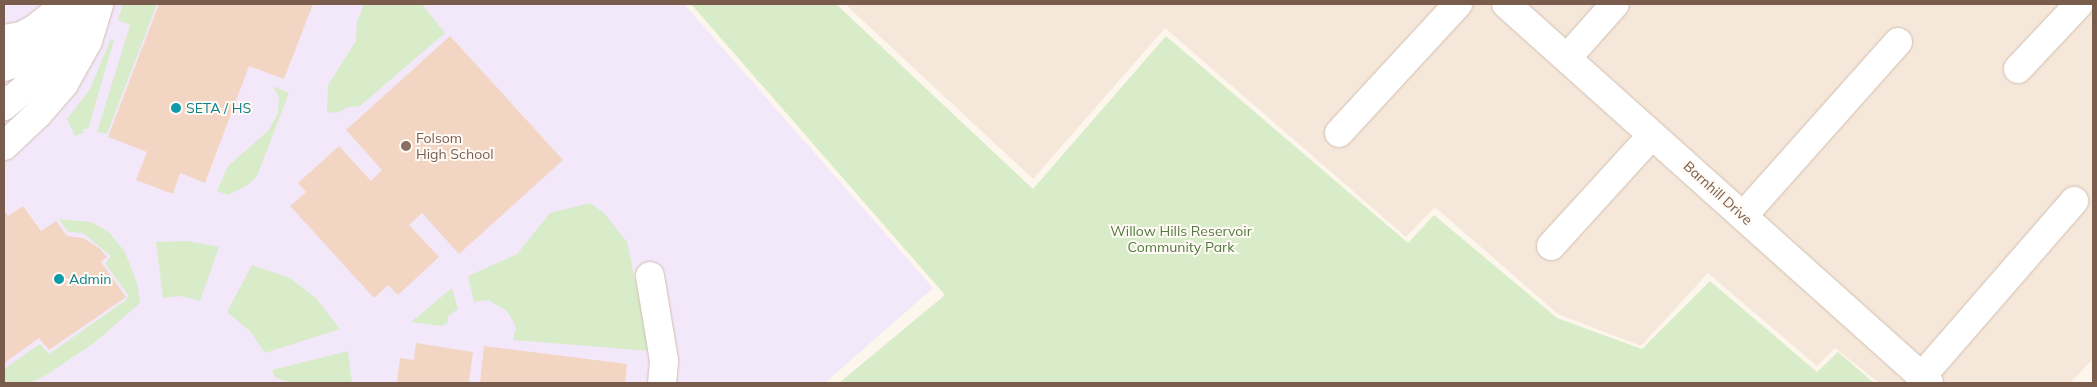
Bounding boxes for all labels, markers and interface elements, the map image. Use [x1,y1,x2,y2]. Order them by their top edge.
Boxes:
place label: SETA / HS [186,100,251,116]
marker: SETA / HS [170,102,182,114]
place label: Folsom High School [416,130,494,162]
marker: Folsom High School [400,140,412,152]
street label: Barnhill Drive [1680,158,1756,228]
park label: Willow Hills Reservoir Community Park [1110,223,1252,256]
place label: Admin [69,271,111,287]
marker: Admin [53,273,65,285]

